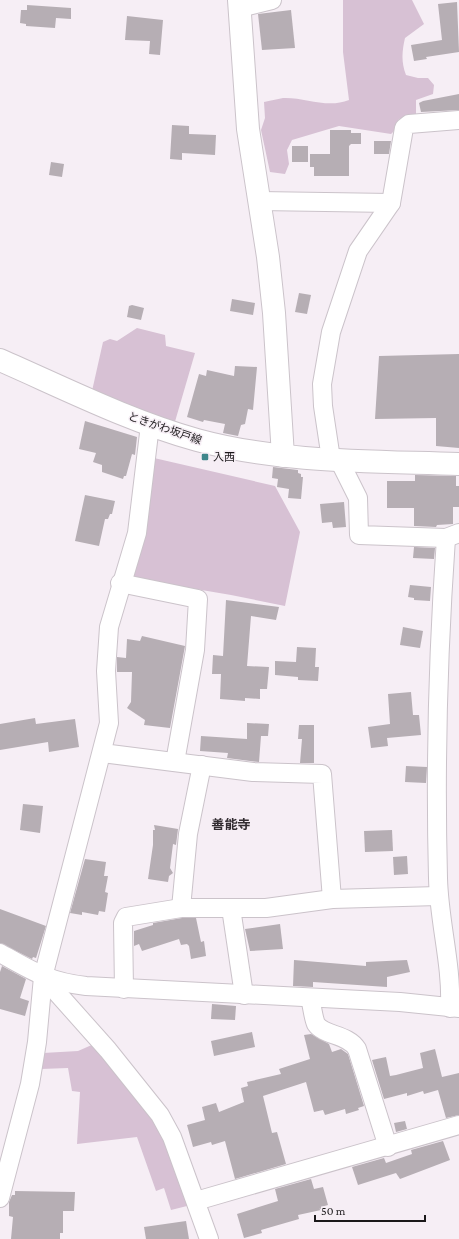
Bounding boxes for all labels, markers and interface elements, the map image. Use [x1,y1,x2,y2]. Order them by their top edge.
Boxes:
street label: ときがわ坂戸線 [127,410,203,446]
place label: 入西 [213,451,235,463]
marker: 入西 [200,452,210,462]
district label: 善能寺 [211,817,251,832]
scale bar [315,1197,425,1223]
text: 50 m [321,1204,346,1218]

